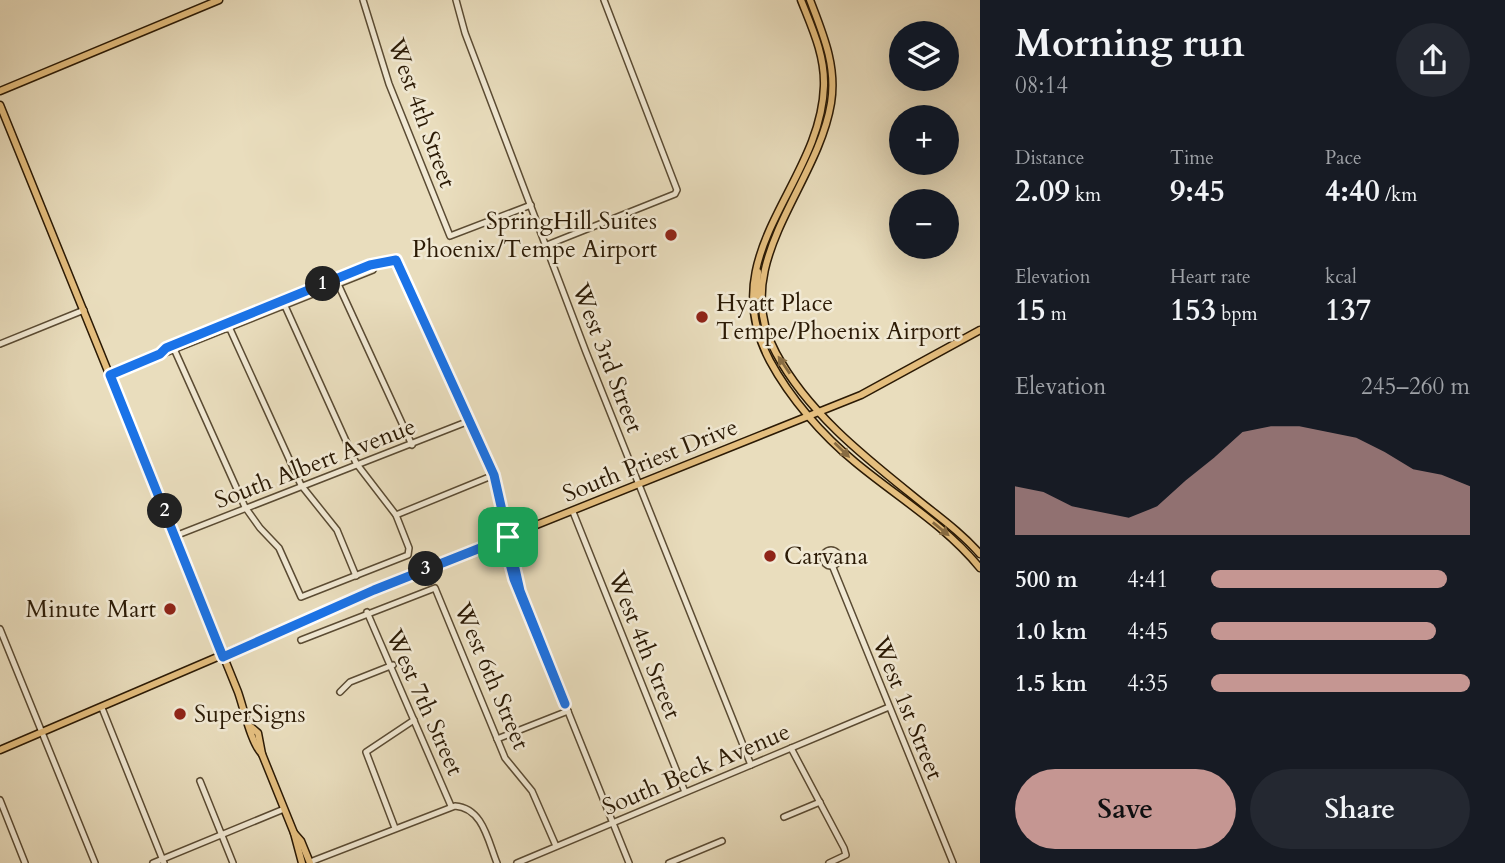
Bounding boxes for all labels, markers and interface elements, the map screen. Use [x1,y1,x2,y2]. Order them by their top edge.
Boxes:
text: Morning run [1015,18,1245,70]
map controls [889,21,959,259]
button: layers [889,21,959,91]
button: share [1396,23,1470,97]
street label: West 4th Street [379,33,464,193]
text: 08:14 [1015,70,1068,101]
button: + [889,105,959,175]
text: Distance [1015,145,1084,171]
text: Time [1170,145,1214,171]
text: Pace [1325,145,1362,171]
text: 2.09 [1015,171,1070,212]
text: 9:45 [1170,171,1225,212]
text: 4:40 [1325,171,1380,212]
text: km [1070,182,1101,208]
text: /km [1380,182,1417,208]
button: − [889,189,959,259]
place label: SpringHill Suites Phoenix/Tempe Airport [412,205,657,266]
marker: SpringHill Suites Phoenix/Tempe Airport [663,227,679,243]
text: Elevation [1015,264,1090,290]
text: Heart rate [1170,264,1251,290]
text: kcal [1325,264,1357,290]
pin: 1 [306,266,340,302]
text: 1 [318,270,327,296]
street label: West 3rd Street [564,278,651,438]
place label: Hyatt Place Tempe/Phoenix Airport [716,287,961,348]
text: 15 [1015,290,1046,331]
text: 153 [1170,290,1216,331]
text: 137 [1325,290,1371,331]
text: m [1046,301,1067,327]
text: bpm [1216,301,1258,327]
marker: Hyatt Place Tempe/Phoenix Airport [694,309,710,325]
one-way arrow [777,356,791,374]
text: Elevation [1015,371,1106,402]
text: 245–260 m [1361,371,1470,402]
street label: South Albert Avenue [210,410,420,517]
street label: South Priest Drive [558,410,743,511]
one-way arrow [833,441,850,457]
pin: 2 [148,494,182,528]
text: 2 [160,497,169,523]
pin [478,507,538,567]
icon: arrive [489,518,527,556]
one-way arrow [933,521,950,536]
place label: Carvana [784,540,869,573]
marker: Carvana [762,548,778,564]
pin: 3 [408,552,444,586]
text: 3 [421,555,430,581]
text: 500 m [1015,564,1078,595]
text: 4:41 [1127,564,1168,595]
street label: West 4th Street [600,565,689,724]
place label: Minute Mart [26,593,156,626]
street label: West 6th Street [445,597,538,755]
marker: Minute Mart [162,601,178,617]
text: 1.0 km [1015,616,1087,647]
text: 4:45 [1127,616,1168,647]
street label: West 7th Street [377,623,472,781]
street label: West 1st Street [863,631,951,785]
text: 1.5 km [1015,668,1087,699]
text: 4:35 [1127,668,1168,699]
place label: SuperSigns [194,698,306,731]
marker: SuperSigns [172,706,188,722]
street label: South Beck Avenue [597,715,795,824]
button: Save [1015,769,1236,849]
button: Share [1250,769,1470,849]

